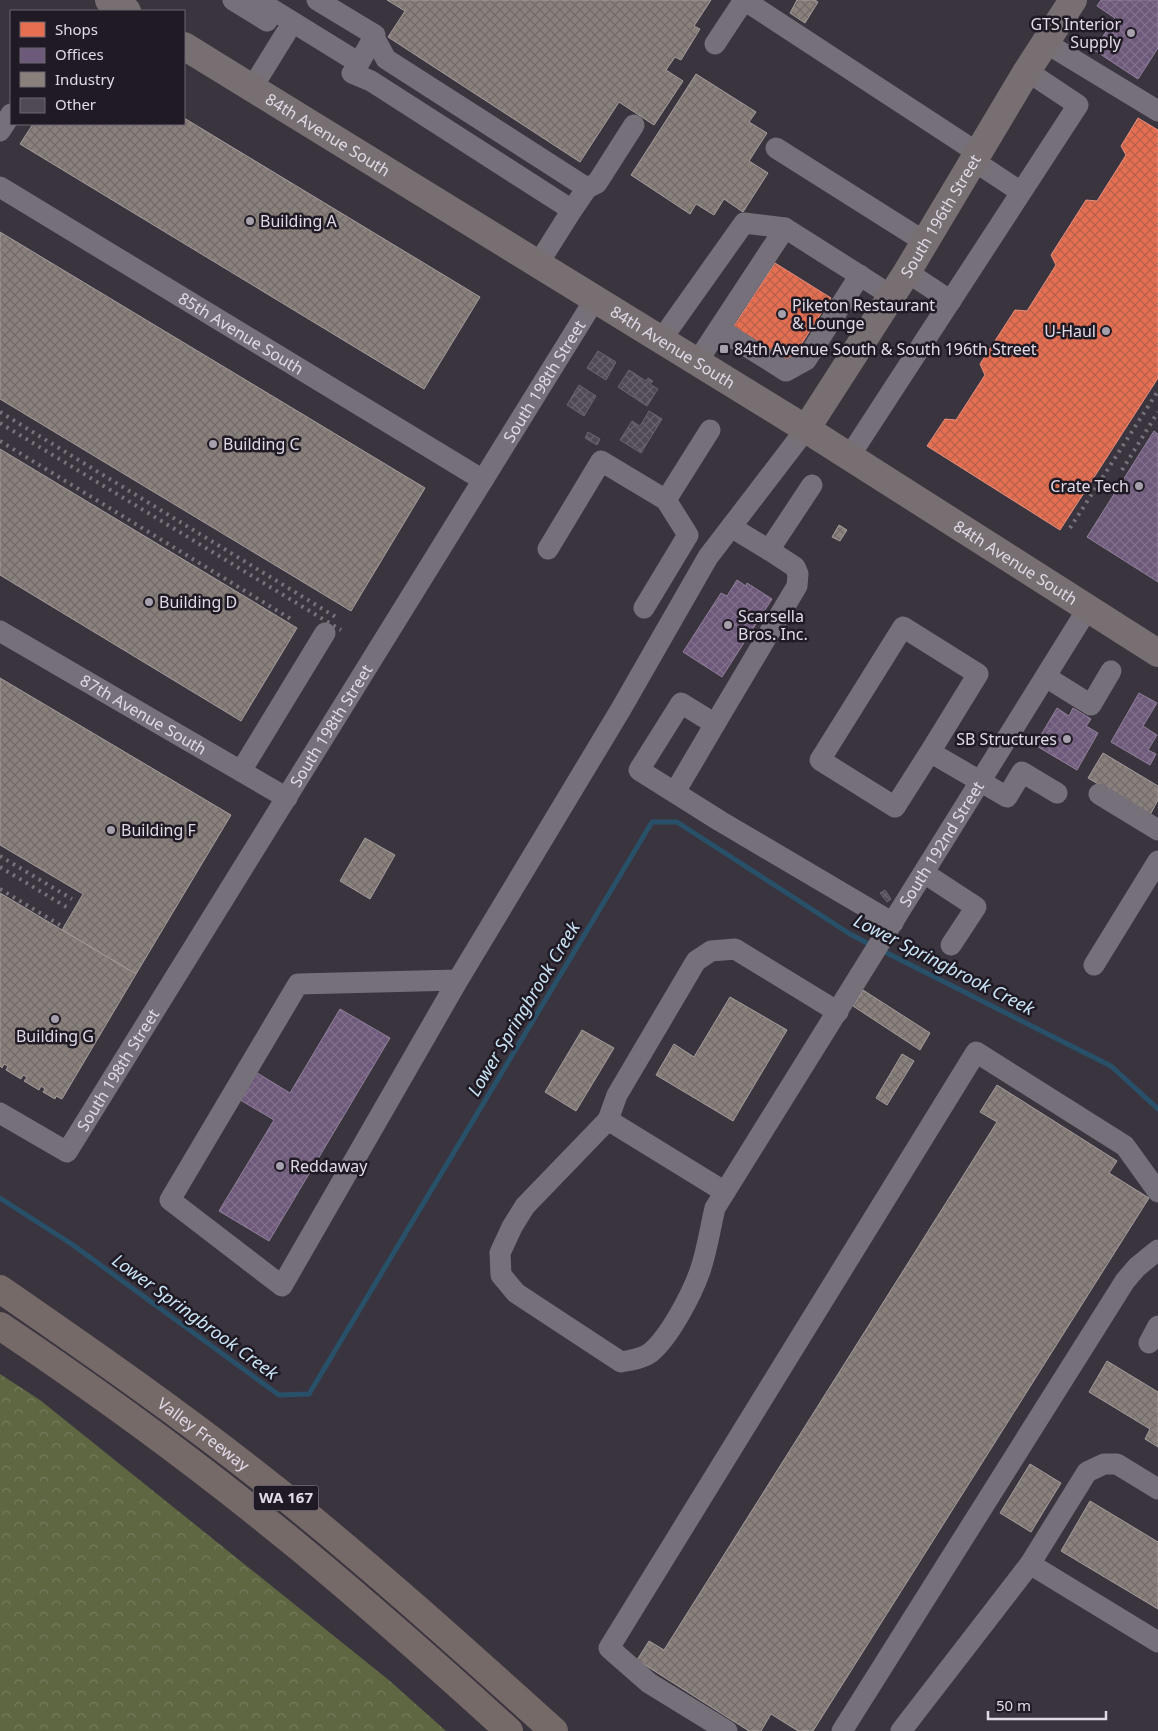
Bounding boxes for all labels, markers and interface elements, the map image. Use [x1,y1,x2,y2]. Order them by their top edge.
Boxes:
legend [10,10,185,125]
place label: GTS Interior Supply [1030,13,1122,53]
text: Shops [55,19,98,39]
marker: GTS Interior Supply [1125,27,1137,39]
text: Offices [55,44,104,64]
text: Industry [55,69,115,89]
street label: 84th Avenue South [261,88,394,181]
text: Other [55,94,96,114]
street label: South 196th Street [895,150,986,282]
place label: Building A [260,210,337,232]
marker: Building A [244,215,256,227]
street label: 85th Avenue South [174,287,308,380]
place label: Piketon Restaurant & Lounge [792,294,935,334]
street label: 84th Avenue South [606,300,739,394]
marker: Piketon Restaurant & Lounge [776,308,788,320]
street label: South 198th Street [498,316,590,447]
place label: U-Haul [1044,320,1096,342]
marker: U-Haul [1100,325,1112,337]
place label: 84th Avenue South & South 196th Street [734,338,1037,360]
marker: 84th Avenue South & South 196th Street [718,343,730,355]
place label: Building C [223,433,300,455]
marker: Building C [207,438,219,450]
place label: Crate Tech [1050,475,1129,497]
marker: Crate Tech [1133,480,1145,492]
street label: 84th Avenue South [950,515,1082,610]
place label: Building D [159,591,237,613]
marker: Building D [143,596,155,608]
place label: Scarsella Bros. Inc. [738,605,808,645]
marker: Scarsella Bros. Inc. [722,619,734,631]
street label: South 198th Street [285,660,377,791]
street label: 87th Avenue South [76,669,211,760]
place label: SB Structures [956,728,1057,750]
marker: SB Structures [1061,733,1073,745]
street label: South 192nd Street [894,777,989,911]
place label: Building F [121,819,196,841]
marker: Building F [105,824,117,836]
water label: Lower Springbrook Creek [850,908,1040,1021]
water label: Lower Springbrook Creek [461,916,585,1100]
street label: South 198th Street [72,1004,164,1135]
marker: Building G [49,1013,61,1025]
place label: Building G [16,1025,94,1047]
place label: Reddaway [290,1155,368,1177]
marker: Reddaway [274,1160,286,1172]
water label: Lower Springbrook Creek [108,1248,284,1385]
street label: Valley Freeway [153,1392,255,1476]
road number: WA 167 [254,1486,318,1510]
scale bar [988,1688,1106,1720]
text: 50 m [996,1695,1031,1715]

